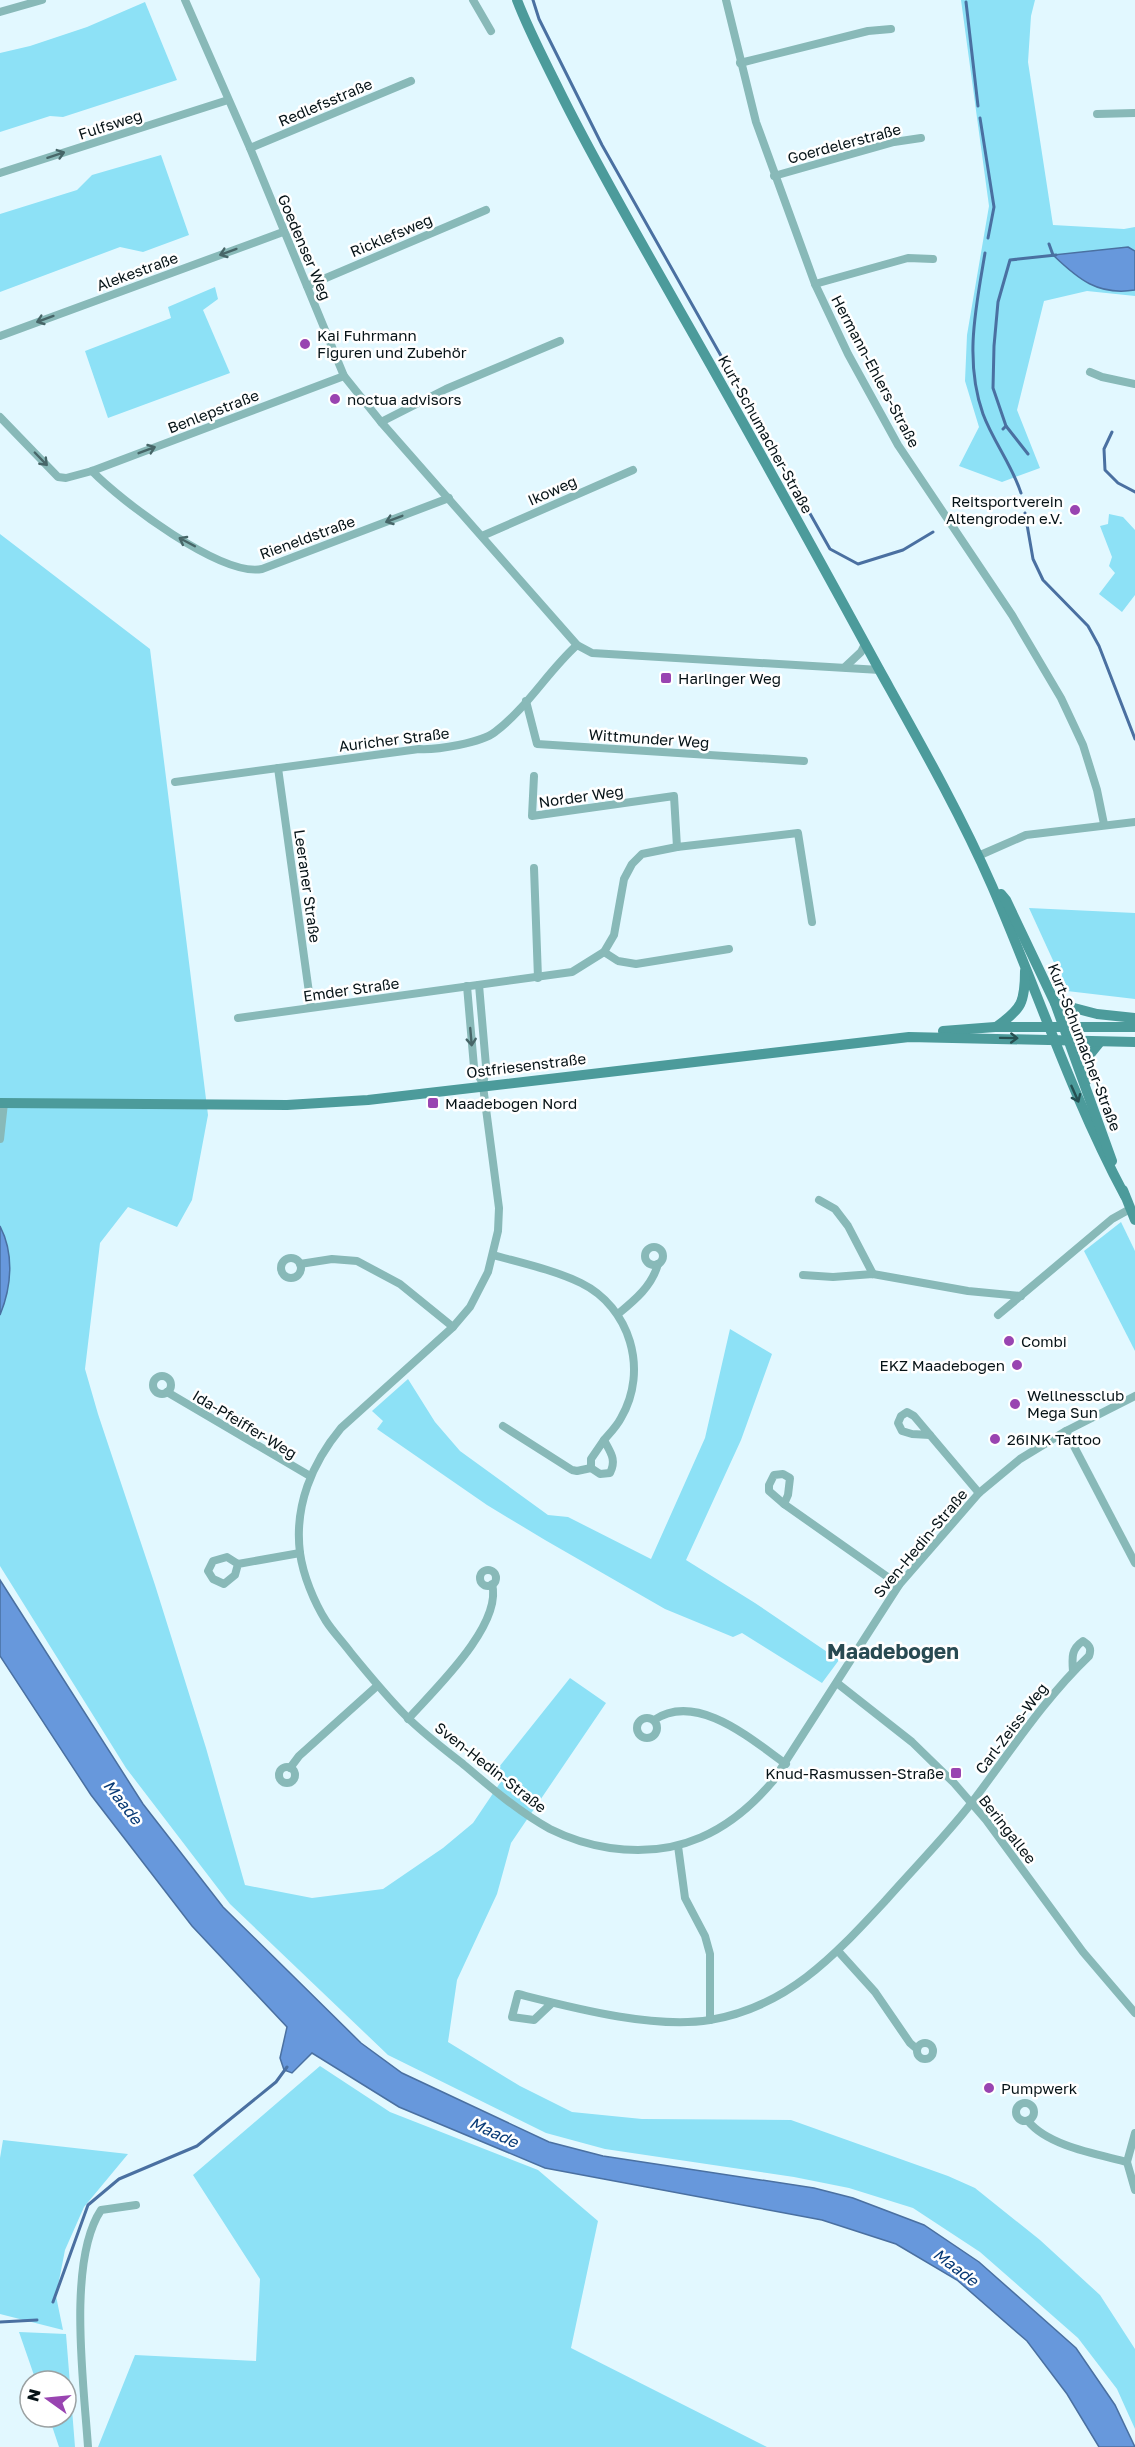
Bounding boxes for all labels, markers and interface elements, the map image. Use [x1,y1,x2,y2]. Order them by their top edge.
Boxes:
street label: Redlefsstraße [275,74,375,130]
street label: Fulfsweg [76,105,144,143]
street label: Goerdelerstraße [785,119,903,167]
one-way arrow [46,149,65,160]
street label: Goedenser Weg [275,191,335,303]
street label: Ricklefsweg [347,210,435,260]
one-way arrow [219,247,238,258]
street label: Alekestraße [94,248,181,294]
street label: Hermann-Ehlers-Straße [828,292,924,451]
one-way arrow [36,315,55,326]
place label: Kai Fuhrmann Figuren und Zubehör [317,326,467,361]
marker: Kai Fuhrmann Figuren und Zubehör [298,337,312,351]
street label: Kurt-Schumacher-Straße [715,352,817,517]
street label: Benlepstraße [165,385,261,437]
place label: noctua advisors [347,390,462,408]
marker: noctua advisors [328,392,342,406]
one-way arrow [137,444,156,455]
one-way arrow [34,452,48,467]
street label: Ikoweg [525,471,579,509]
place label: Reitsportverein Altengroden e.V. [946,492,1063,527]
marker: Reitsportverein Altengroden e.V. [1068,503,1082,517]
street label: Rieneldstraße [257,511,357,563]
one-way arrow [385,514,404,525]
one-way arrow [179,536,197,547]
place label: Harlinger Weg [678,669,781,687]
marker: Harlinger Weg [659,671,673,685]
street label: Auricher Straße [338,723,451,755]
street label: Wittmunder Weg [588,725,710,751]
street label: Norder Weg [537,781,625,811]
street label: Leeraner Straße [291,828,325,944]
street label: Kurt-Schumacher-Straße [1045,961,1125,1134]
street label: Emder Straße [302,973,400,1005]
one-way arrow [466,1026,477,1046]
one-way arrow [999,1032,1019,1044]
street label: Ostfriesenstraße [465,1049,587,1081]
one-way arrow [1070,1084,1081,1102]
place label: Maadebogen Nord [445,1094,577,1112]
marker: Maadebogen Nord [426,1096,440,1110]
place label: Combi [1021,1332,1067,1350]
marker: Combi [1002,1334,1016,1348]
place label: EKZ Maadebogen [880,1356,1005,1374]
marker: EKZ Maadebogen [1010,1358,1024,1372]
street label: Ida-Pfeiffer-Weg [190,1386,300,1462]
place label: Wellnessclub Mega Sun [1027,1386,1124,1421]
marker: Wellnessclub Mega Sun [1008,1397,1022,1411]
place label: 26INK Tattoo [1007,1430,1101,1448]
marker: 26INK Tattoo [988,1432,1002,1446]
street label: Sven-Hedin-Straße [869,1485,971,1601]
district label: Maadebogen [827,1638,959,1664]
street label: Carl-Zeiss-Weg [971,1679,1051,1777]
street label: Sven-Hedin-Straße [432,1718,550,1816]
place label: Knud-Rasmussen-Straße [765,1764,944,1782]
marker: Knud-Rasmussen-Straße [949,1766,963,1780]
water label: Maade [99,1776,148,1830]
street label: Beringallee [976,1791,1041,1867]
place label: Pumpwerk [1001,2079,1078,2097]
marker: Pumpwerk [982,2081,996,2095]
water label: Maade [467,2112,523,2153]
water label: Maade [930,2244,984,2291]
north arrow [18,2369,78,2429]
text: N [22,2387,45,2404]

